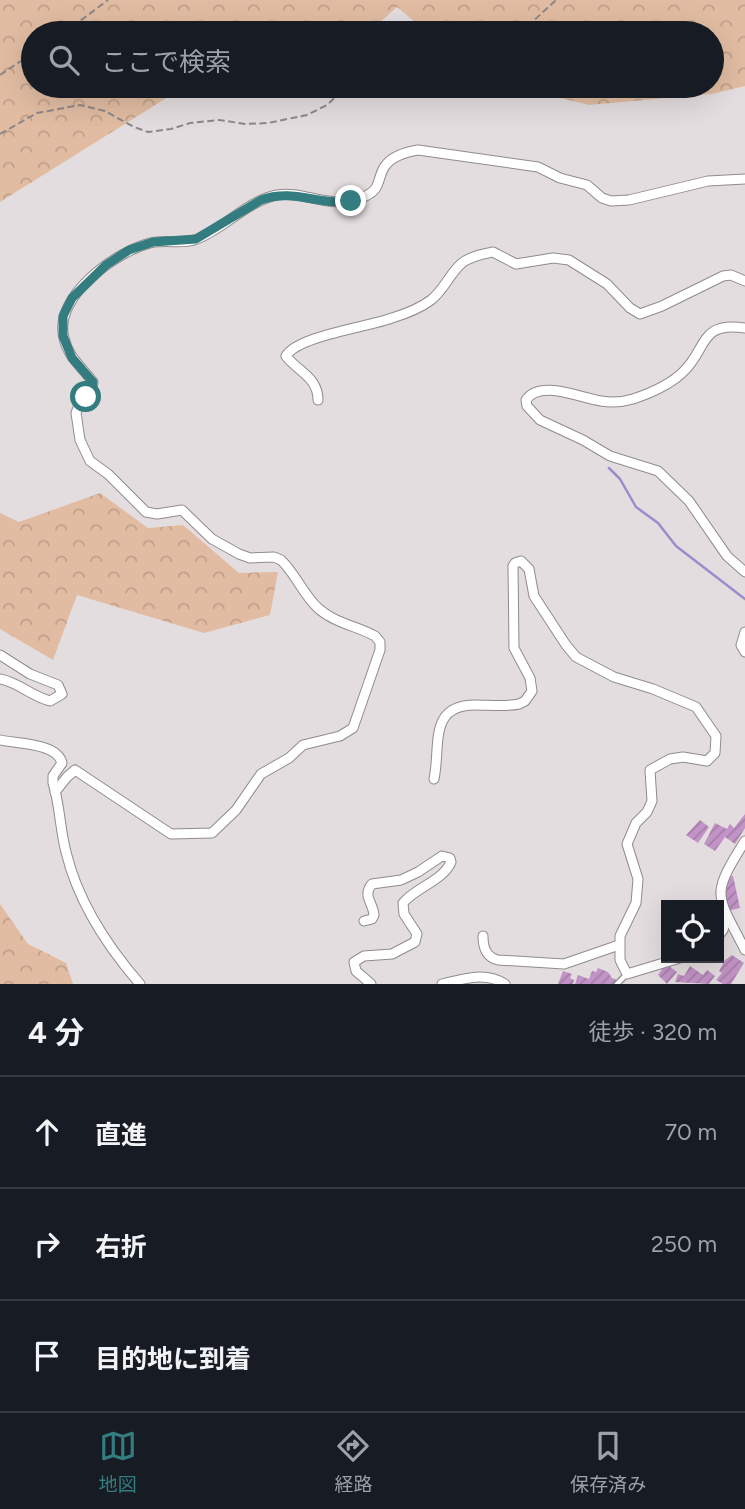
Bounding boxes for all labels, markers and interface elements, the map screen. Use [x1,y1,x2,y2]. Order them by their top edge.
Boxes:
search box [21,21,724,98]
icon: search [45,41,83,79]
text: ここで検索 [101,46,231,78]
route end [335,185,366,216]
route start [70,381,101,412]
map controls [661,900,724,963]
button: locate [661,900,724,963]
text: 4 分 [28,1014,84,1051]
text: 徒歩 · 320 m [588,1018,717,1046]
icon: ahead [28,1113,66,1151]
text: 70 m [665,1118,717,1146]
text: 直進 [95,1119,147,1151]
icon: right [28,1225,66,1263]
text: 250 m [651,1230,717,1258]
text: 右折 [95,1231,147,1263]
icon: arrive [28,1337,66,1375]
text: 目的地に到着 [95,1343,251,1375]
tab: 地図 [99,1427,137,1496]
tab: 経路 [334,1427,372,1496]
tab: 保存済み [570,1427,646,1496]

